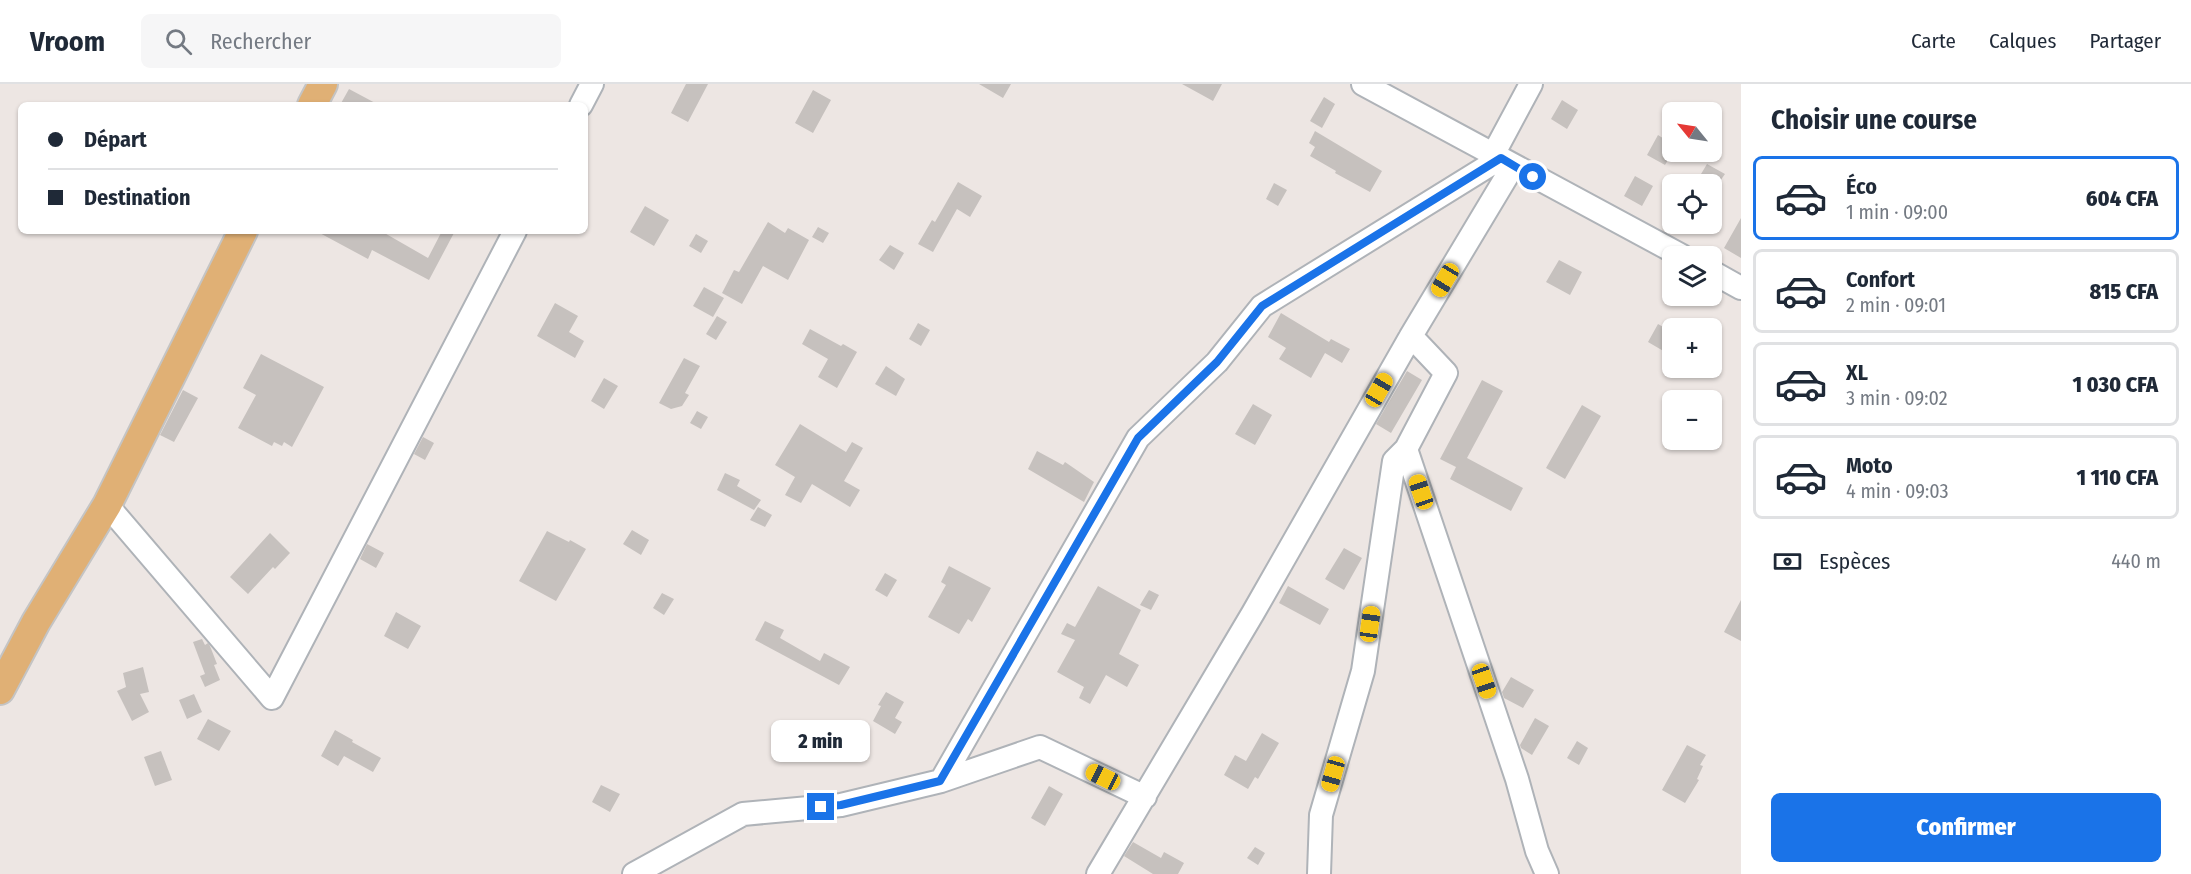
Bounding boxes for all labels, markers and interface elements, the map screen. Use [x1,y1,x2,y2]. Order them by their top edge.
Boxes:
search box [141,14,561,68]
text: Vroom [30,25,105,58]
icon: search [162,25,195,58]
text: Rechercher [210,28,311,55]
text: Carte [1911,28,1956,54]
text: Calques [1989,28,2056,54]
text: Partager [2089,28,2161,54]
north arrow [1662,102,1722,162]
map controls [1662,102,1722,450]
text: Choisir une course [1771,104,1977,136]
text: Départ [84,126,147,153]
route start [1519,163,1546,190]
icon: car [1774,171,1828,225]
text: Éco [1846,173,1877,200]
button: locate [1662,174,1722,234]
text: Destination [84,184,191,211]
text: 604 CFA [2086,185,2158,212]
text: 1 min · 09:00 [1846,200,1948,224]
button: layers [1662,246,1722,306]
car [1428,260,1462,300]
icon: car [1774,264,1828,318]
text: Confort [1846,266,1915,293]
text: 815 CFA [2089,278,2158,305]
text: 2 min · 09:01 [1846,293,1946,317]
button: + [1662,318,1722,378]
icon: car [1774,357,1828,411]
text: XL [1846,359,1868,386]
car [1362,370,1396,410]
text: 1 030 CFA [2073,371,2158,398]
text: 3 min · 09:02 [1846,386,1948,410]
button: − [1662,390,1722,450]
icon: car [1774,450,1828,504]
text: Moto [1846,452,1893,479]
text: 1 110 CFA [2077,464,2158,491]
car [1407,472,1435,512]
text: 4 min · 09:03 [1846,479,1948,503]
icon: cash [1771,545,1804,578]
text: Espèces [1819,548,1890,575]
text: 440 m [2111,549,2161,573]
car [1359,605,1381,643]
car [1470,661,1498,701]
callout: 2 min [772,720,870,762]
text: 2 min [798,729,843,753]
car [1319,754,1347,794]
car [1083,761,1123,793]
route end [807,793,834,820]
button: Confirmer [1771,793,2161,862]

